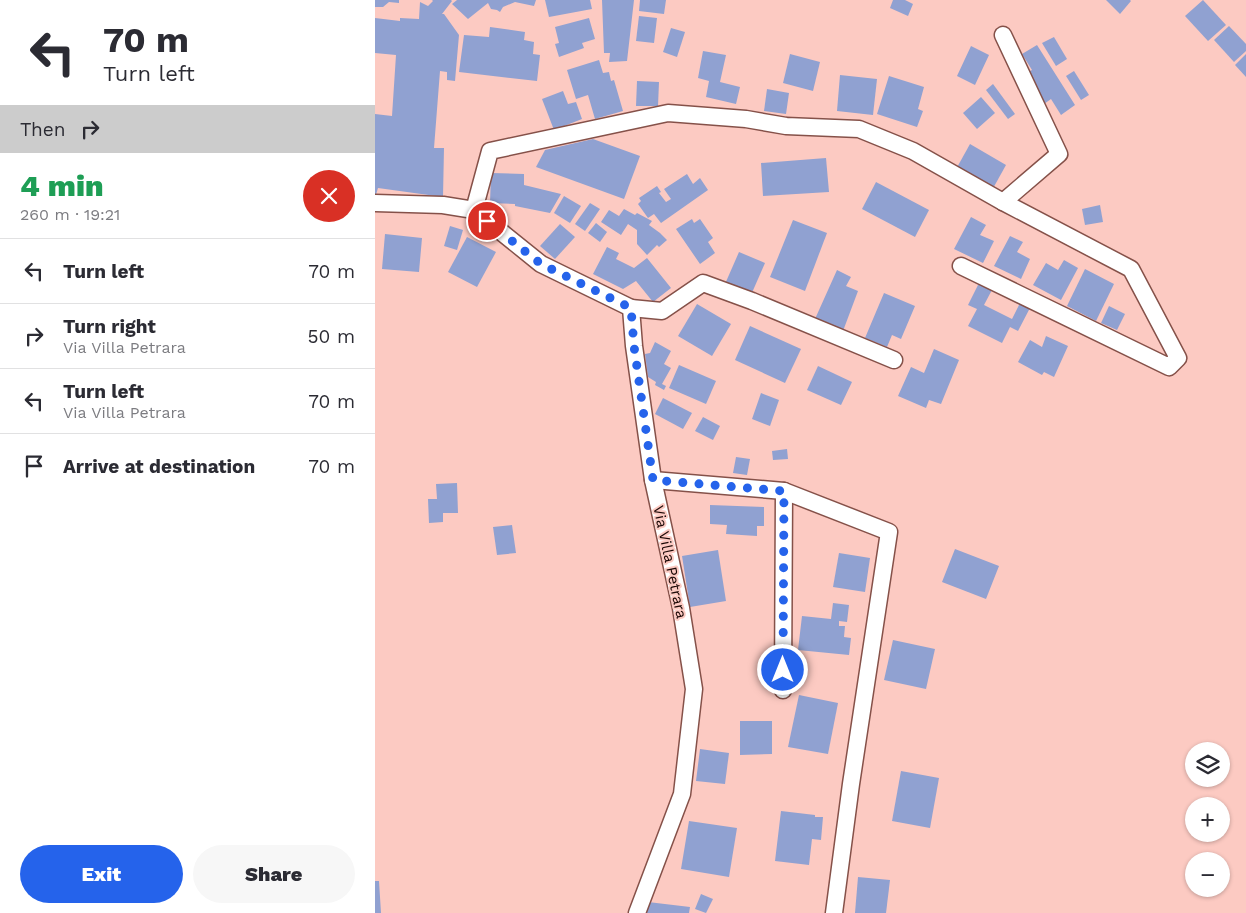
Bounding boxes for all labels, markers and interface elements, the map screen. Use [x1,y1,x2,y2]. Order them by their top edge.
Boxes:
text: 70 m [103,19,189,61]
icon: left [20,20,85,85]
text: Turn left [103,61,195,86]
icon: right [76,115,104,143]
text: Then [20,118,66,141]
text: 4 min [20,168,104,203]
button: close [303,170,355,222]
pin [466,200,508,242]
text: 260 m · 19:21 [20,205,120,224]
icon: arrive [473,207,501,235]
icon: left [20,257,48,285]
text: Turn left [63,260,144,283]
text: 70 m [308,260,355,283]
text: Turn right [63,315,156,338]
icon: right [20,322,48,350]
text: 50 m [308,325,355,348]
text: Via Villa Petrara [63,338,186,357]
text: Turn left [63,380,144,403]
icon: left [20,387,48,415]
text: 70 m [308,390,355,413]
text: Via Villa Petrara [63,403,186,422]
icon: arrive [20,452,48,480]
text: Arrive at destination [63,455,255,478]
text: 70 m [308,455,355,478]
street label: Via Villa Petrara [649,504,691,621]
position arrow [756,643,808,695]
map controls [1185,742,1230,897]
button: layers [1185,742,1230,787]
button: + [1185,797,1230,842]
button: Exit [20,845,183,903]
button: Share [193,845,355,903]
button: − [1185,852,1230,897]

